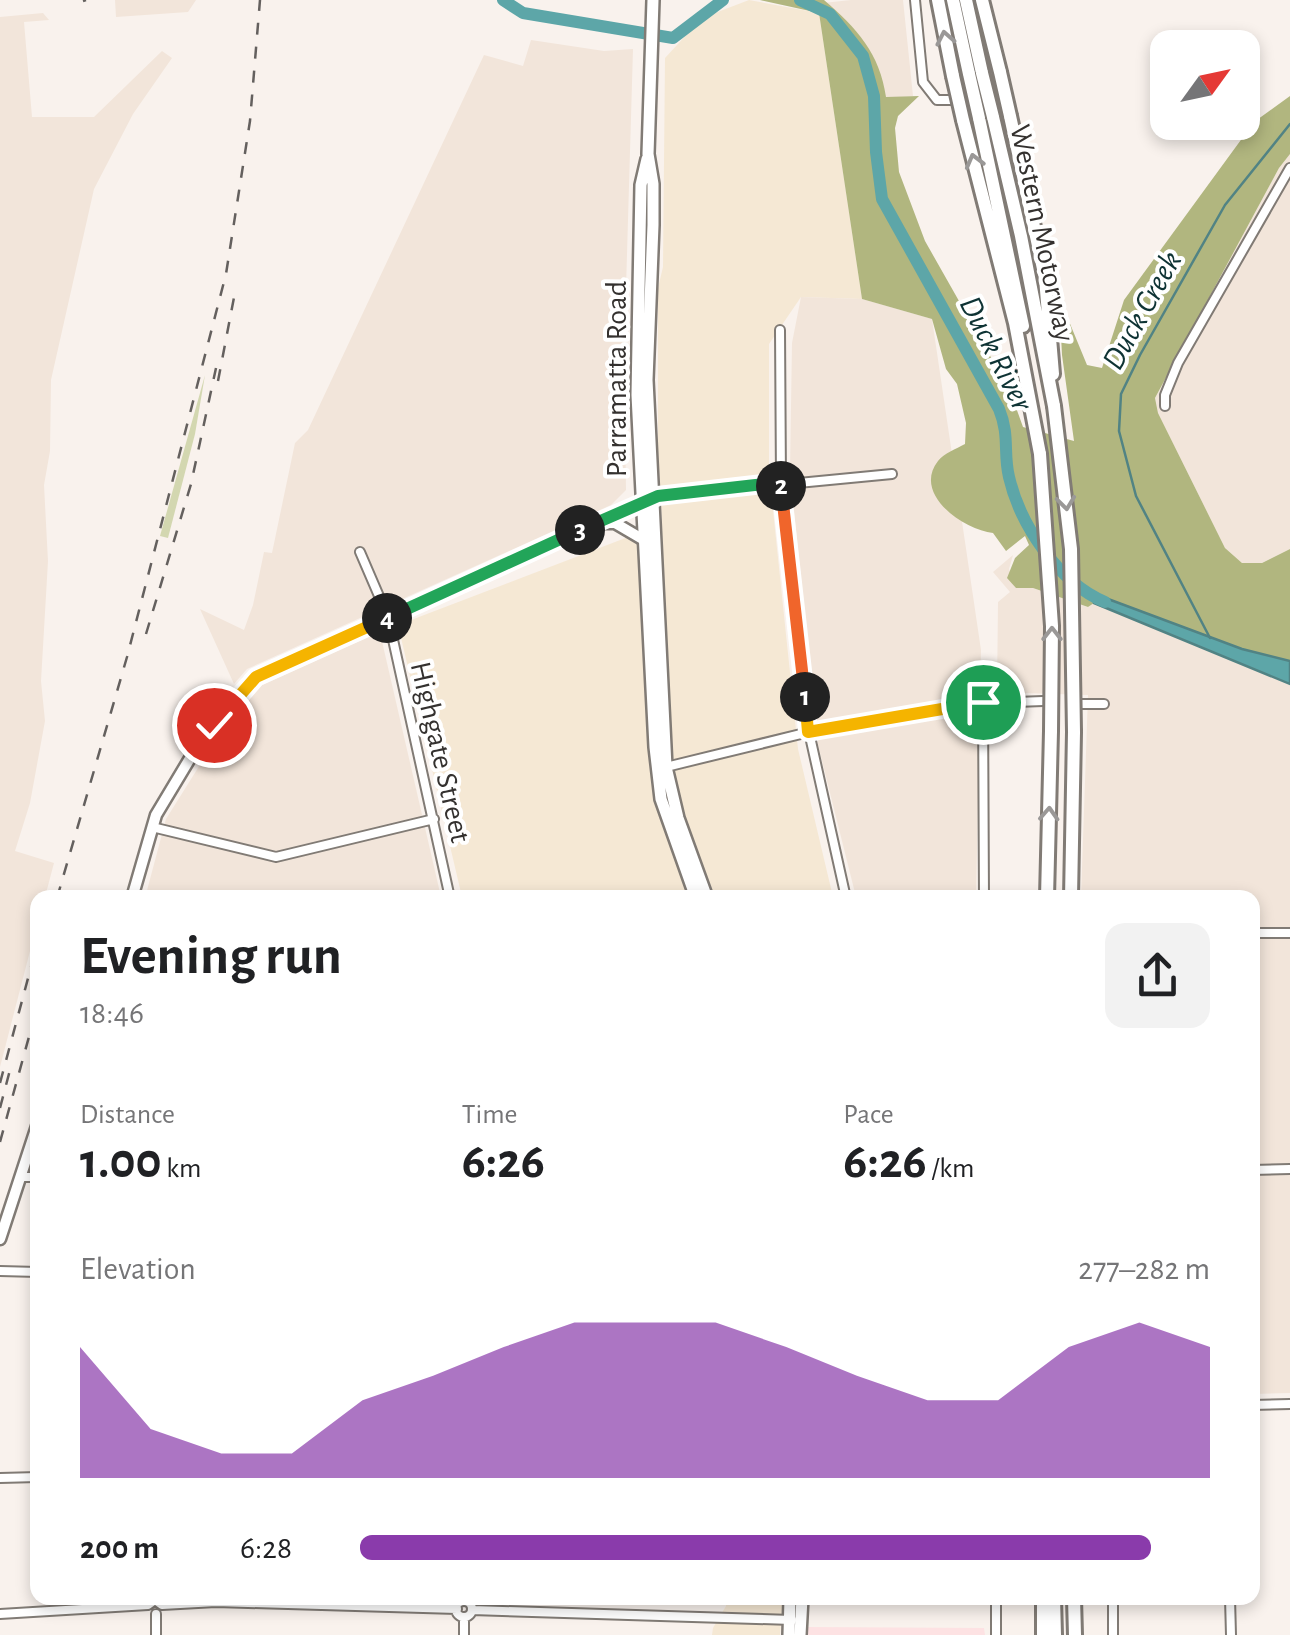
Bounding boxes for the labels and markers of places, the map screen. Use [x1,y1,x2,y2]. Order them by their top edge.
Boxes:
pin: 2 [756,461,806,511]
pin: 3 [555,505,605,555]
pin: 4 [362,593,412,643]
pin [941,660,1026,745]
pin: 1 [780,672,830,722]
pin [172,683,257,768]

